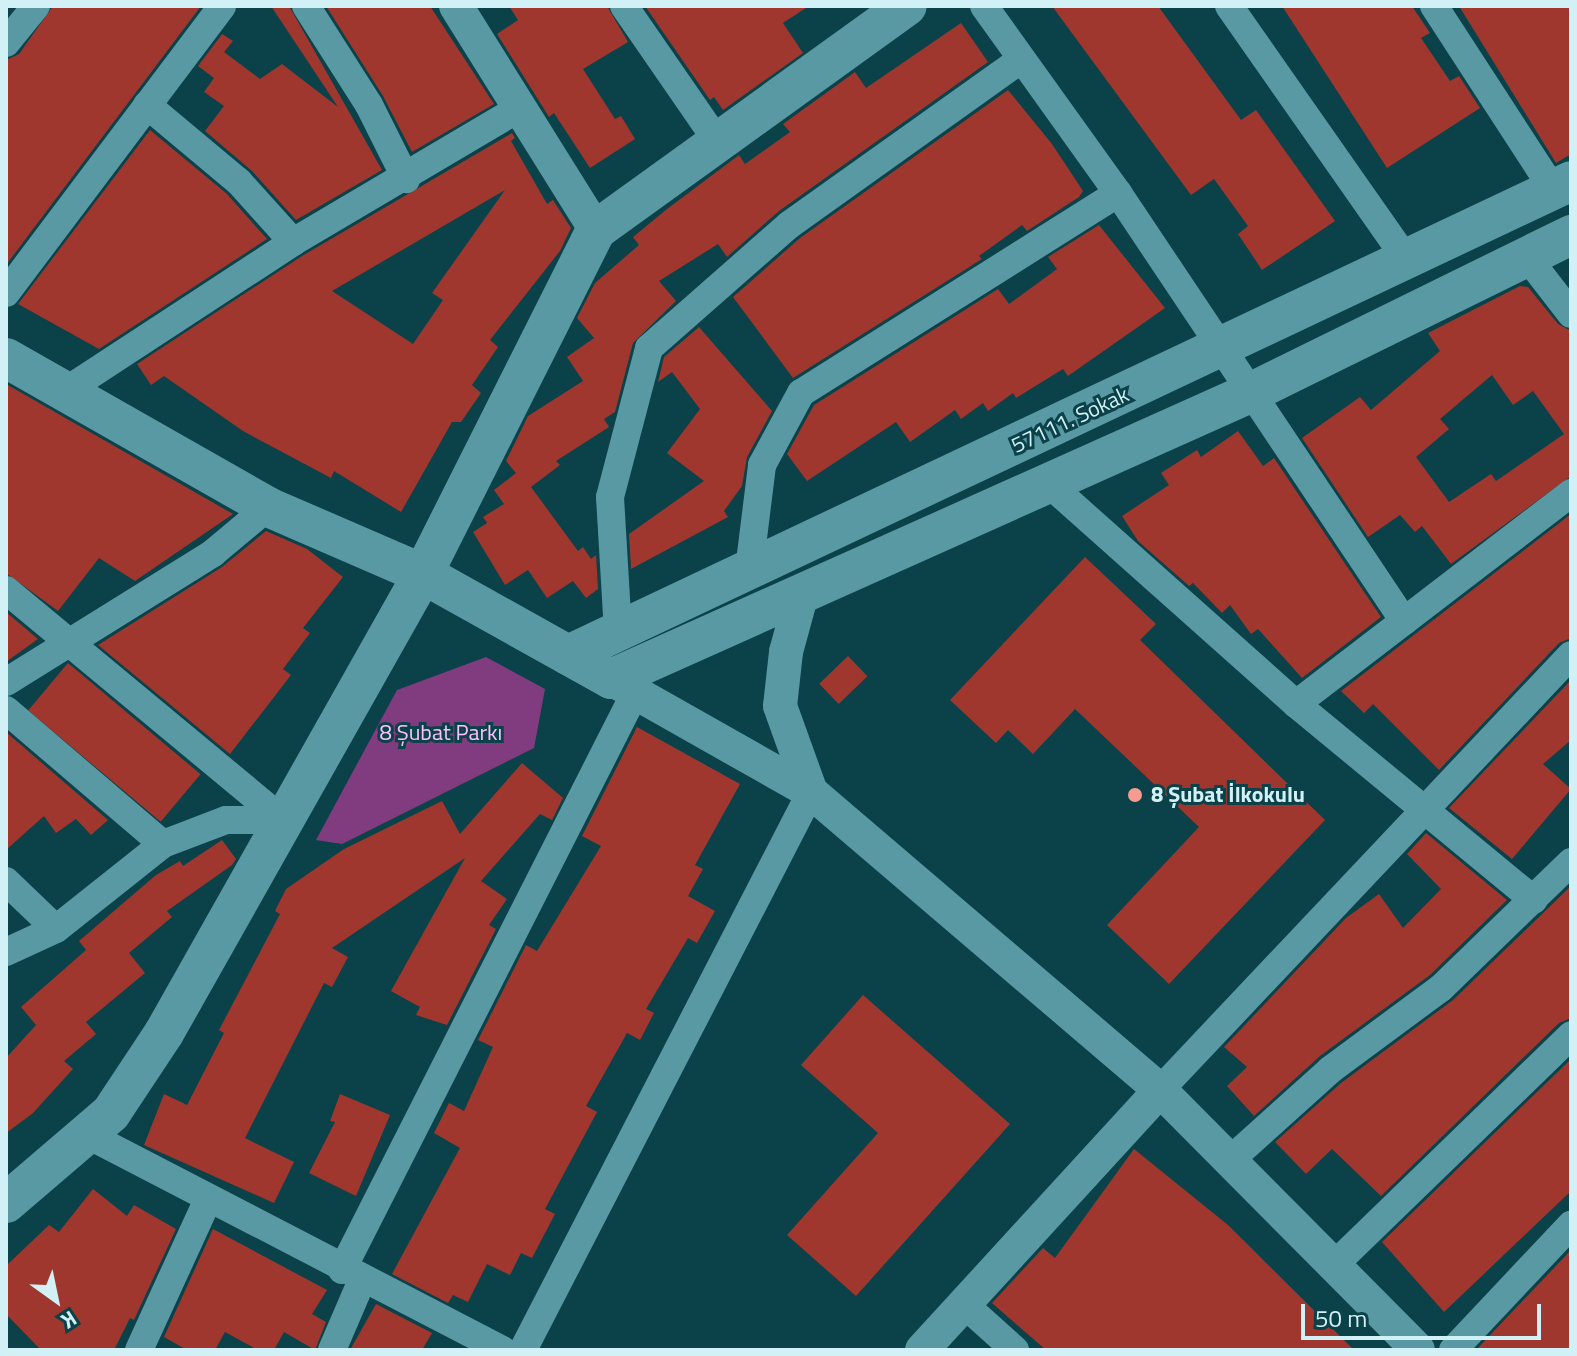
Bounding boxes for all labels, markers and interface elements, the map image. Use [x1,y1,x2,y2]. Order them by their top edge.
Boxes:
street label: 57111. Sokak [1007,381,1133,459]
park label: 8 Şubat Parkı [380,720,502,746]
place label: 8 Şubat İlkokulu [1151,782,1305,808]
marker: 8 Şubat İlkokulu [1126,786,1144,804]
north arrow [16,1260,96,1340]
scale bar [1305,1288,1545,1338]
text: 50 m [1315,1300,1367,1336]
text: K [54,1302,84,1338]

